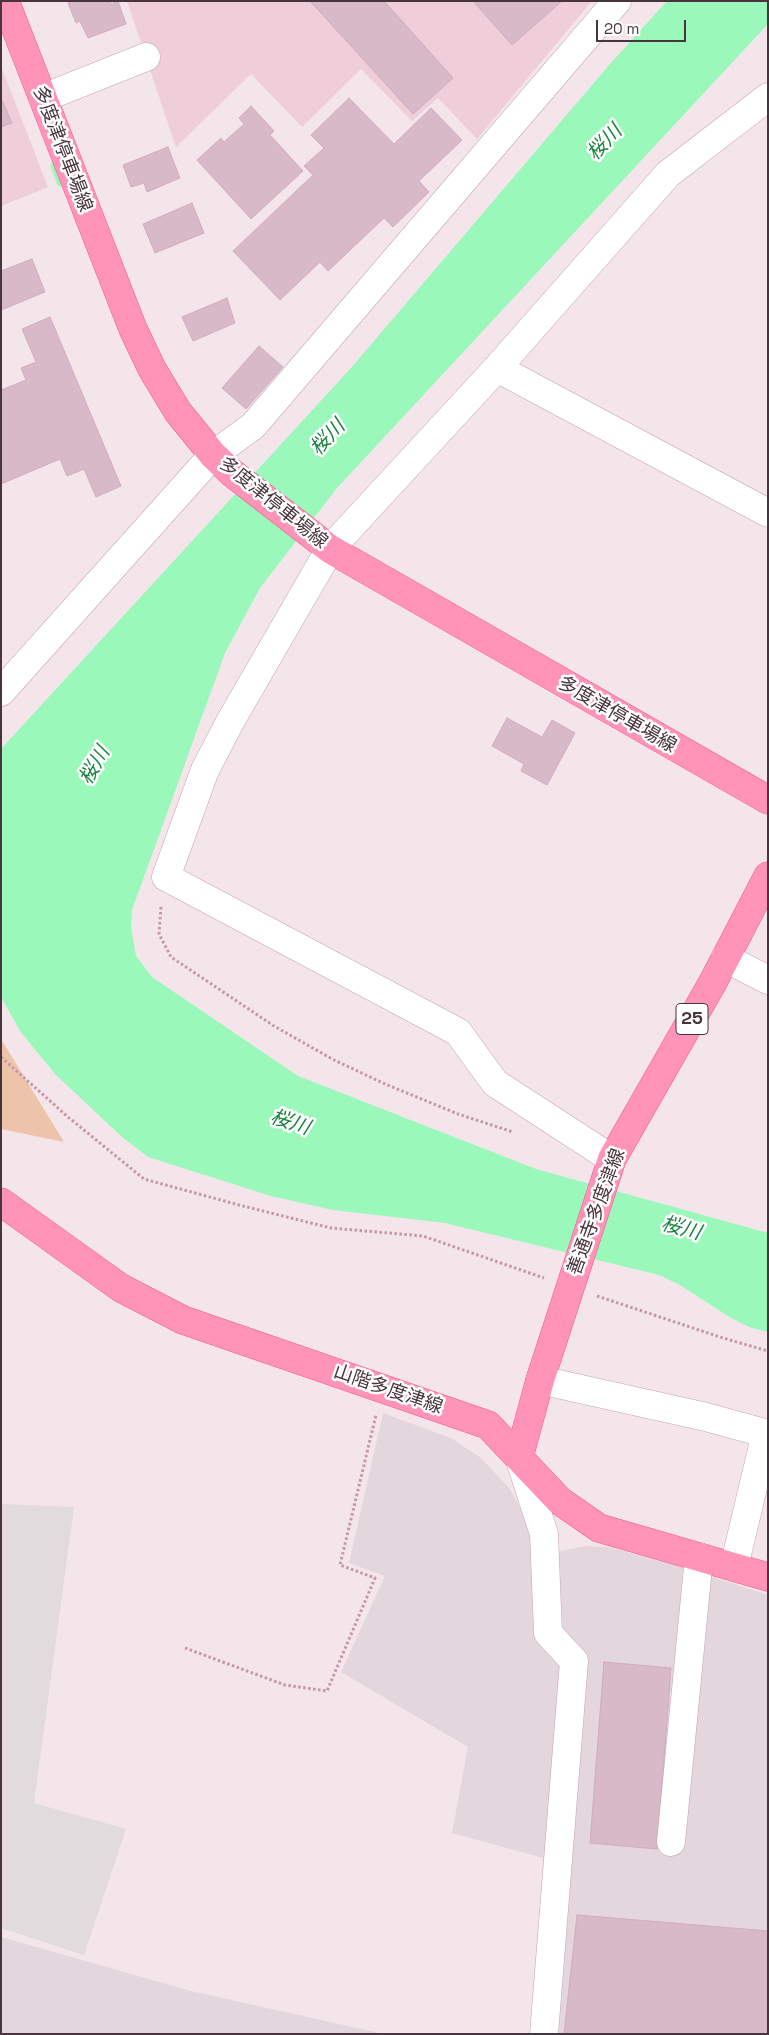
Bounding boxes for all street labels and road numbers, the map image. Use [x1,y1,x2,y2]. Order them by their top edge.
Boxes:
street label: 多度津停車場線 [28,83,96,215]
street label: 多度津停車場線 [214,452,332,554]
street label: 多度津停車場線 [554,672,680,758]
road number: 25 [676,1004,708,1034]
street label: 善通寺多度津線 [564,1146,630,1278]
street label: 山階多度津線 [330,1361,446,1419]

